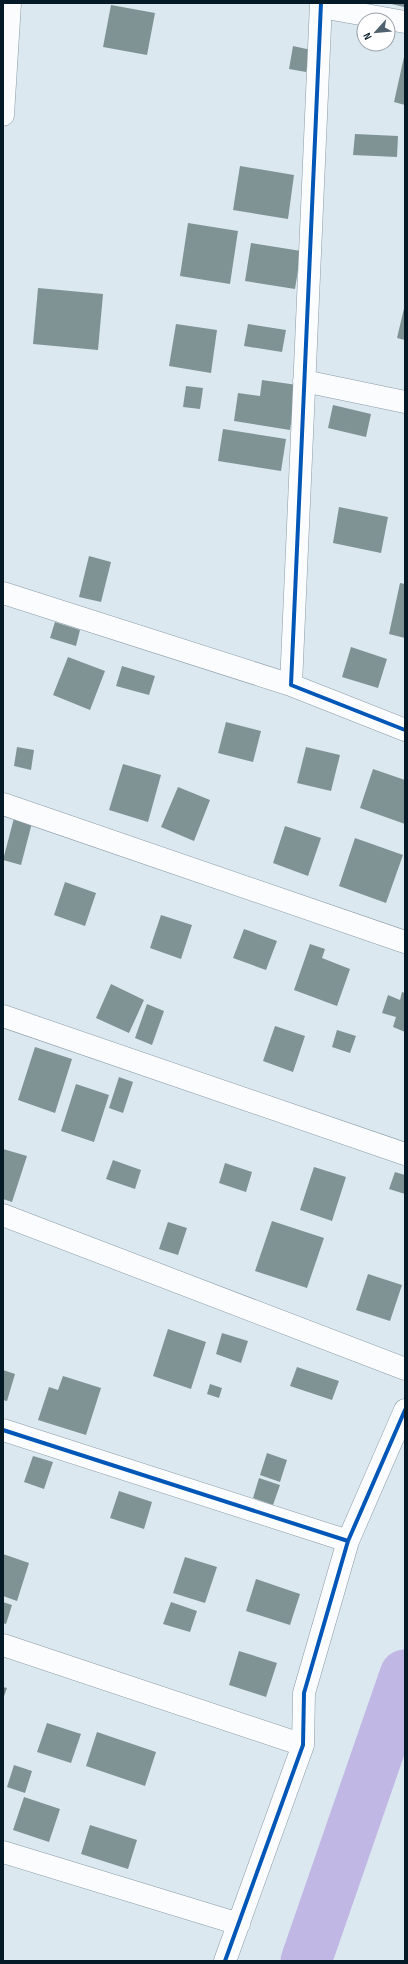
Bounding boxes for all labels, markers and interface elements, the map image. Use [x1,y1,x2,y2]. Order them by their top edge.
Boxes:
north arrow [356,12,396,52]
text: N [360,31,375,42]

